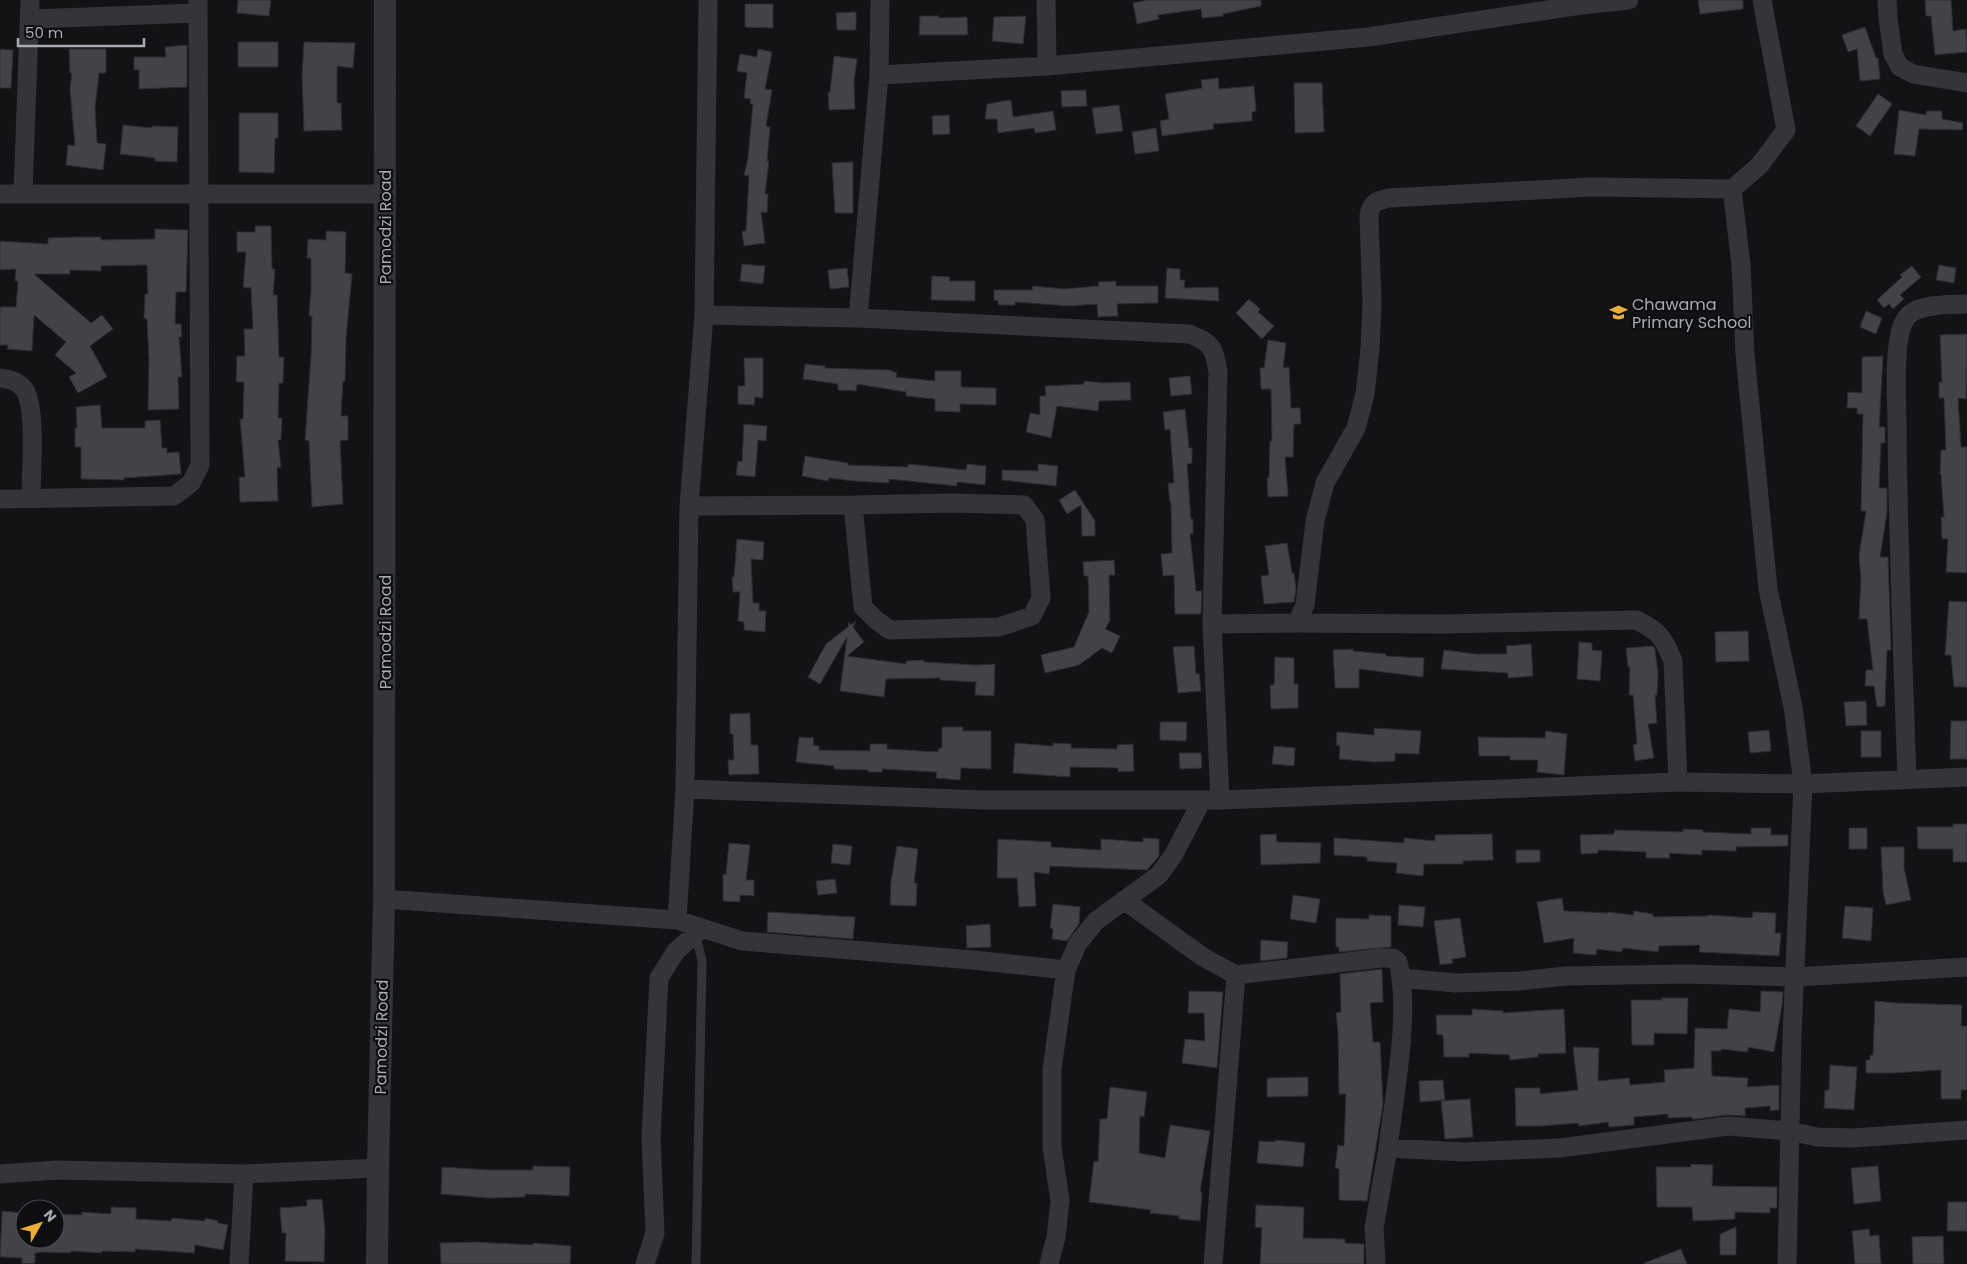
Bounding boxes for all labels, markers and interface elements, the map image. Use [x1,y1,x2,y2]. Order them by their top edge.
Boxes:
scale bar [18,15,144,47]
text: 50 m [25,22,63,43]
street label: Pamodzi Road [374,170,397,284]
place label: Chawama Primary School [1632,293,1751,334]
school or university icon: Chawama Primary School [1608,303,1628,323]
street label: Pamodzi Road [374,575,397,689]
street label: Pamodzi Road [369,979,394,1095]
north arrow [15,1199,65,1249]
text: N [39,1205,61,1226]

